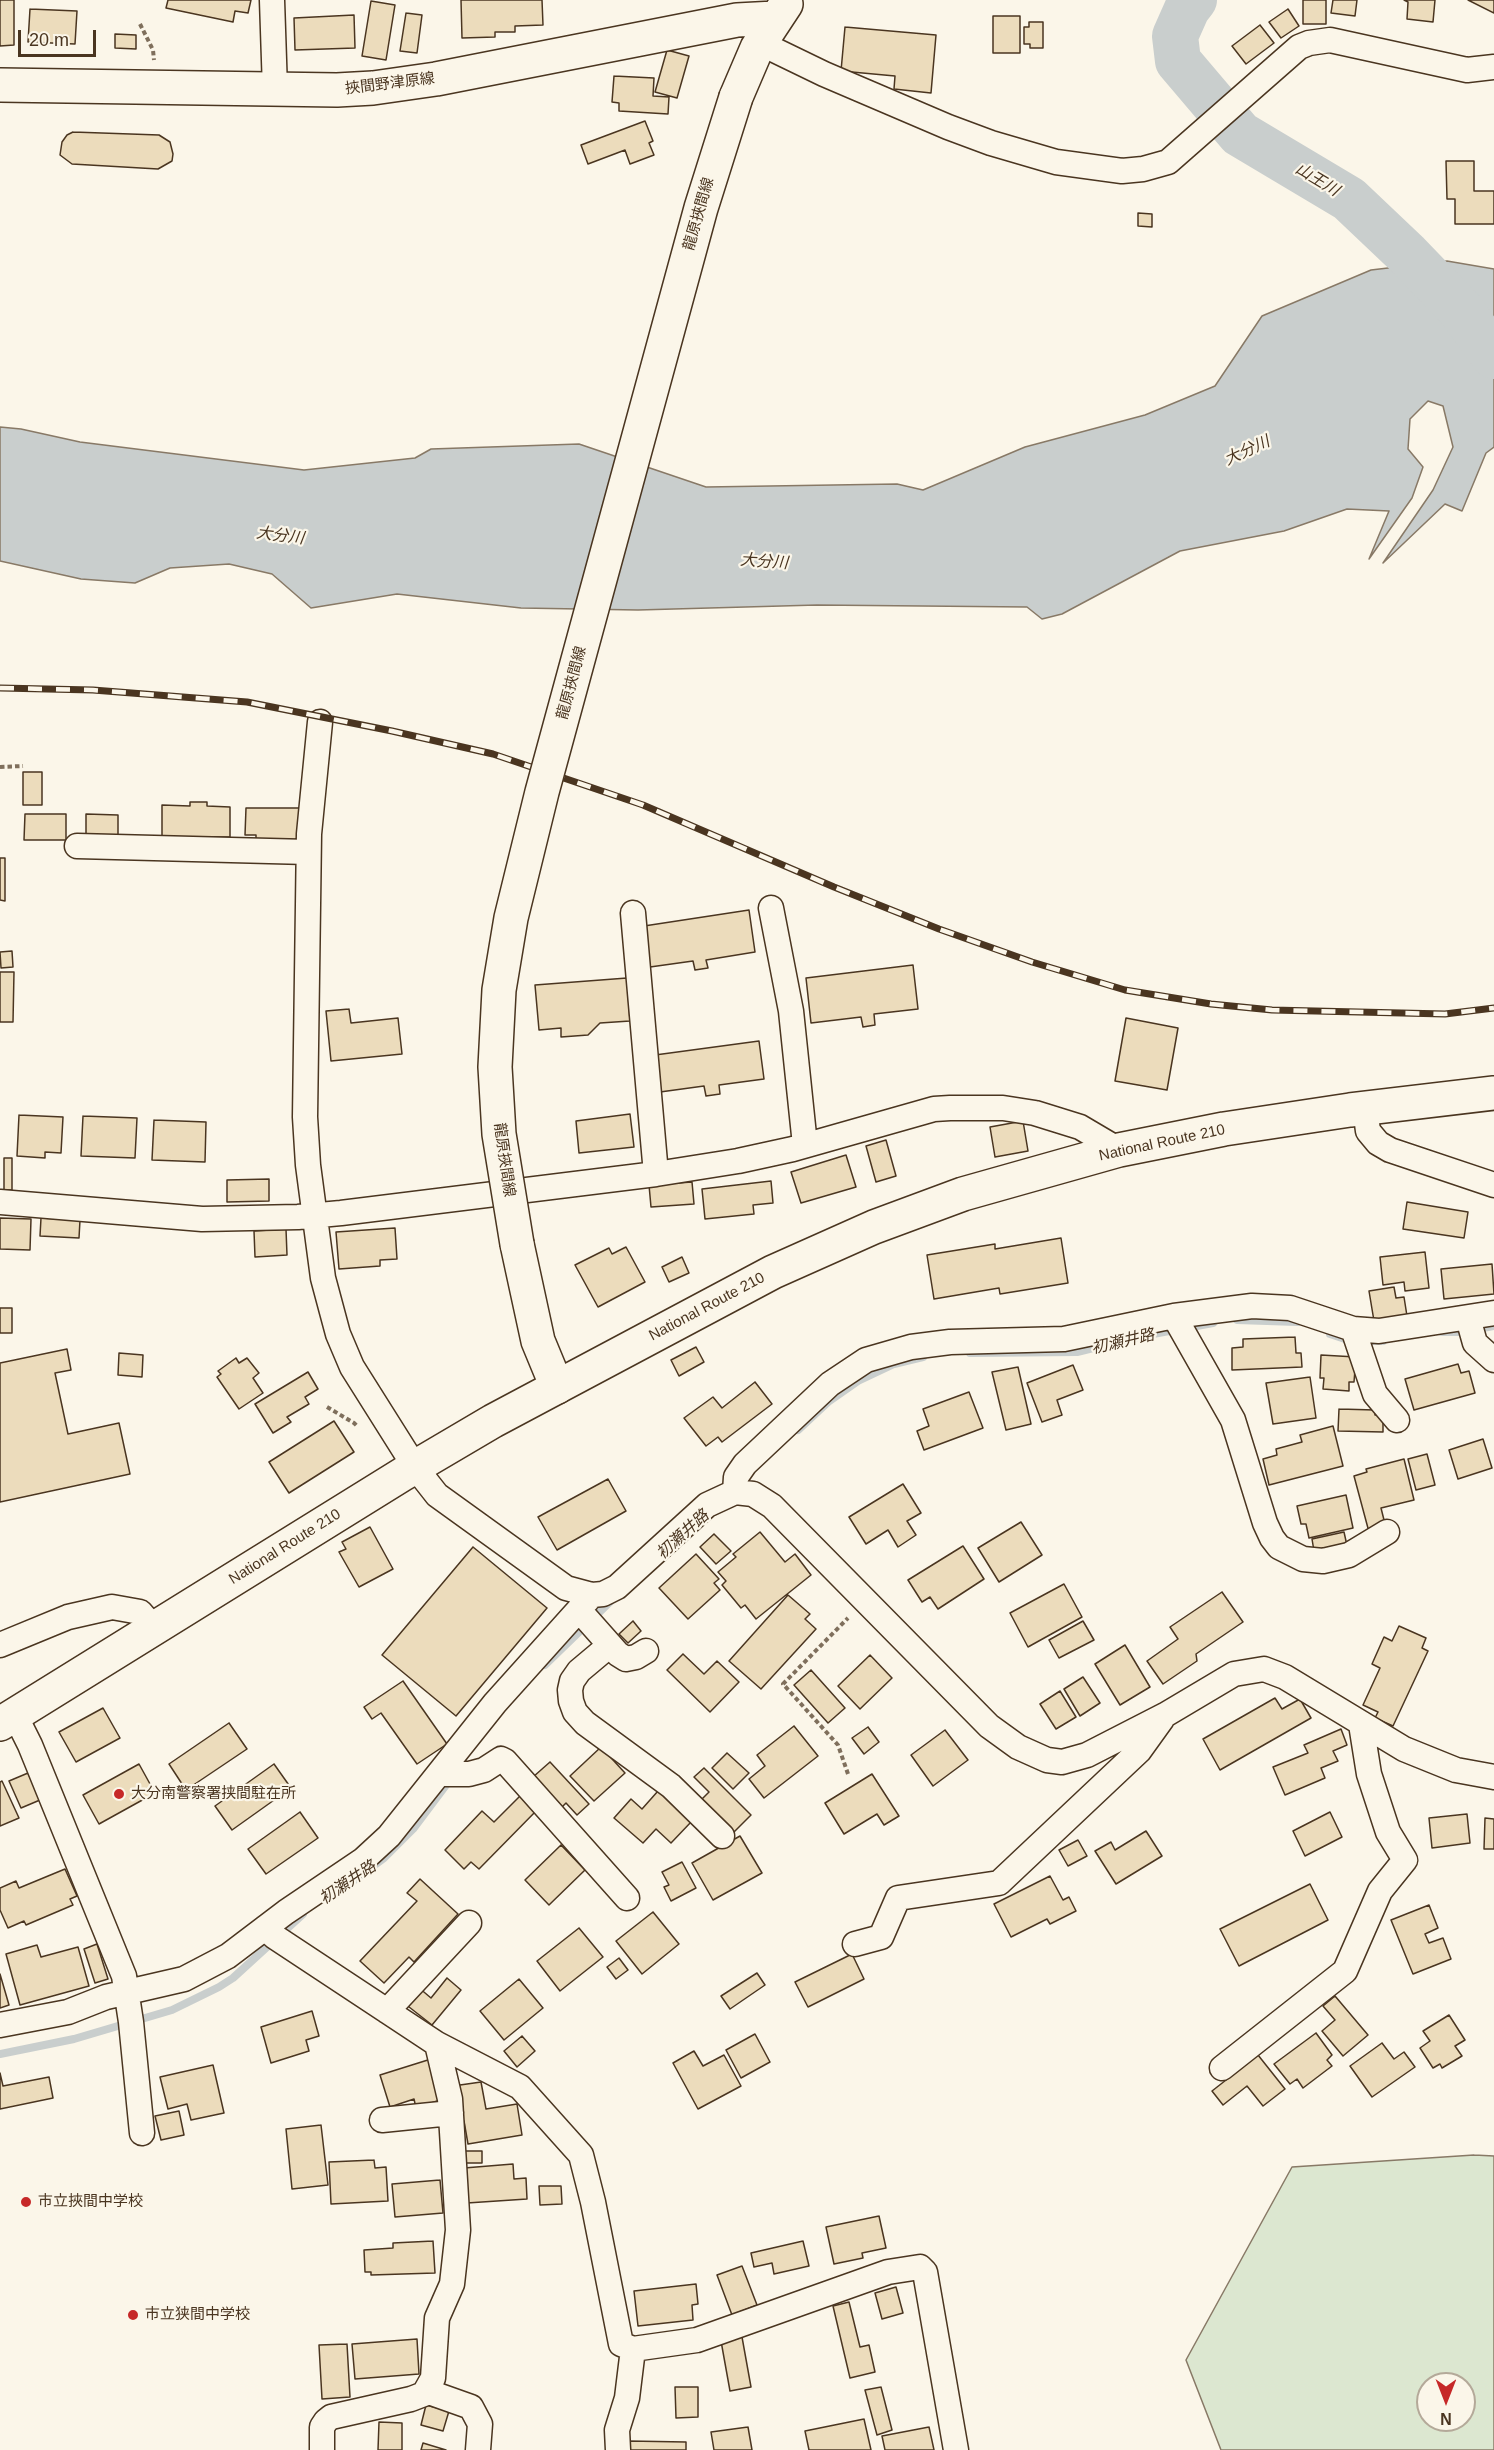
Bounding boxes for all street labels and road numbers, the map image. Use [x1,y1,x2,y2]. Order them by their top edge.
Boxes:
street label: 挾間野津原線 [344,70,436,98]
street label: 龍原挾間線 [680,175,718,253]
street label: 龍原挾間線 [554,644,590,722]
street label: National Route 210 [1097,1121,1227,1165]
street label: 龍原挾間線 [490,1122,518,1198]
street label: National Route 210 [646,1269,768,1345]
street label: National Route 210 [226,1505,344,1589]

